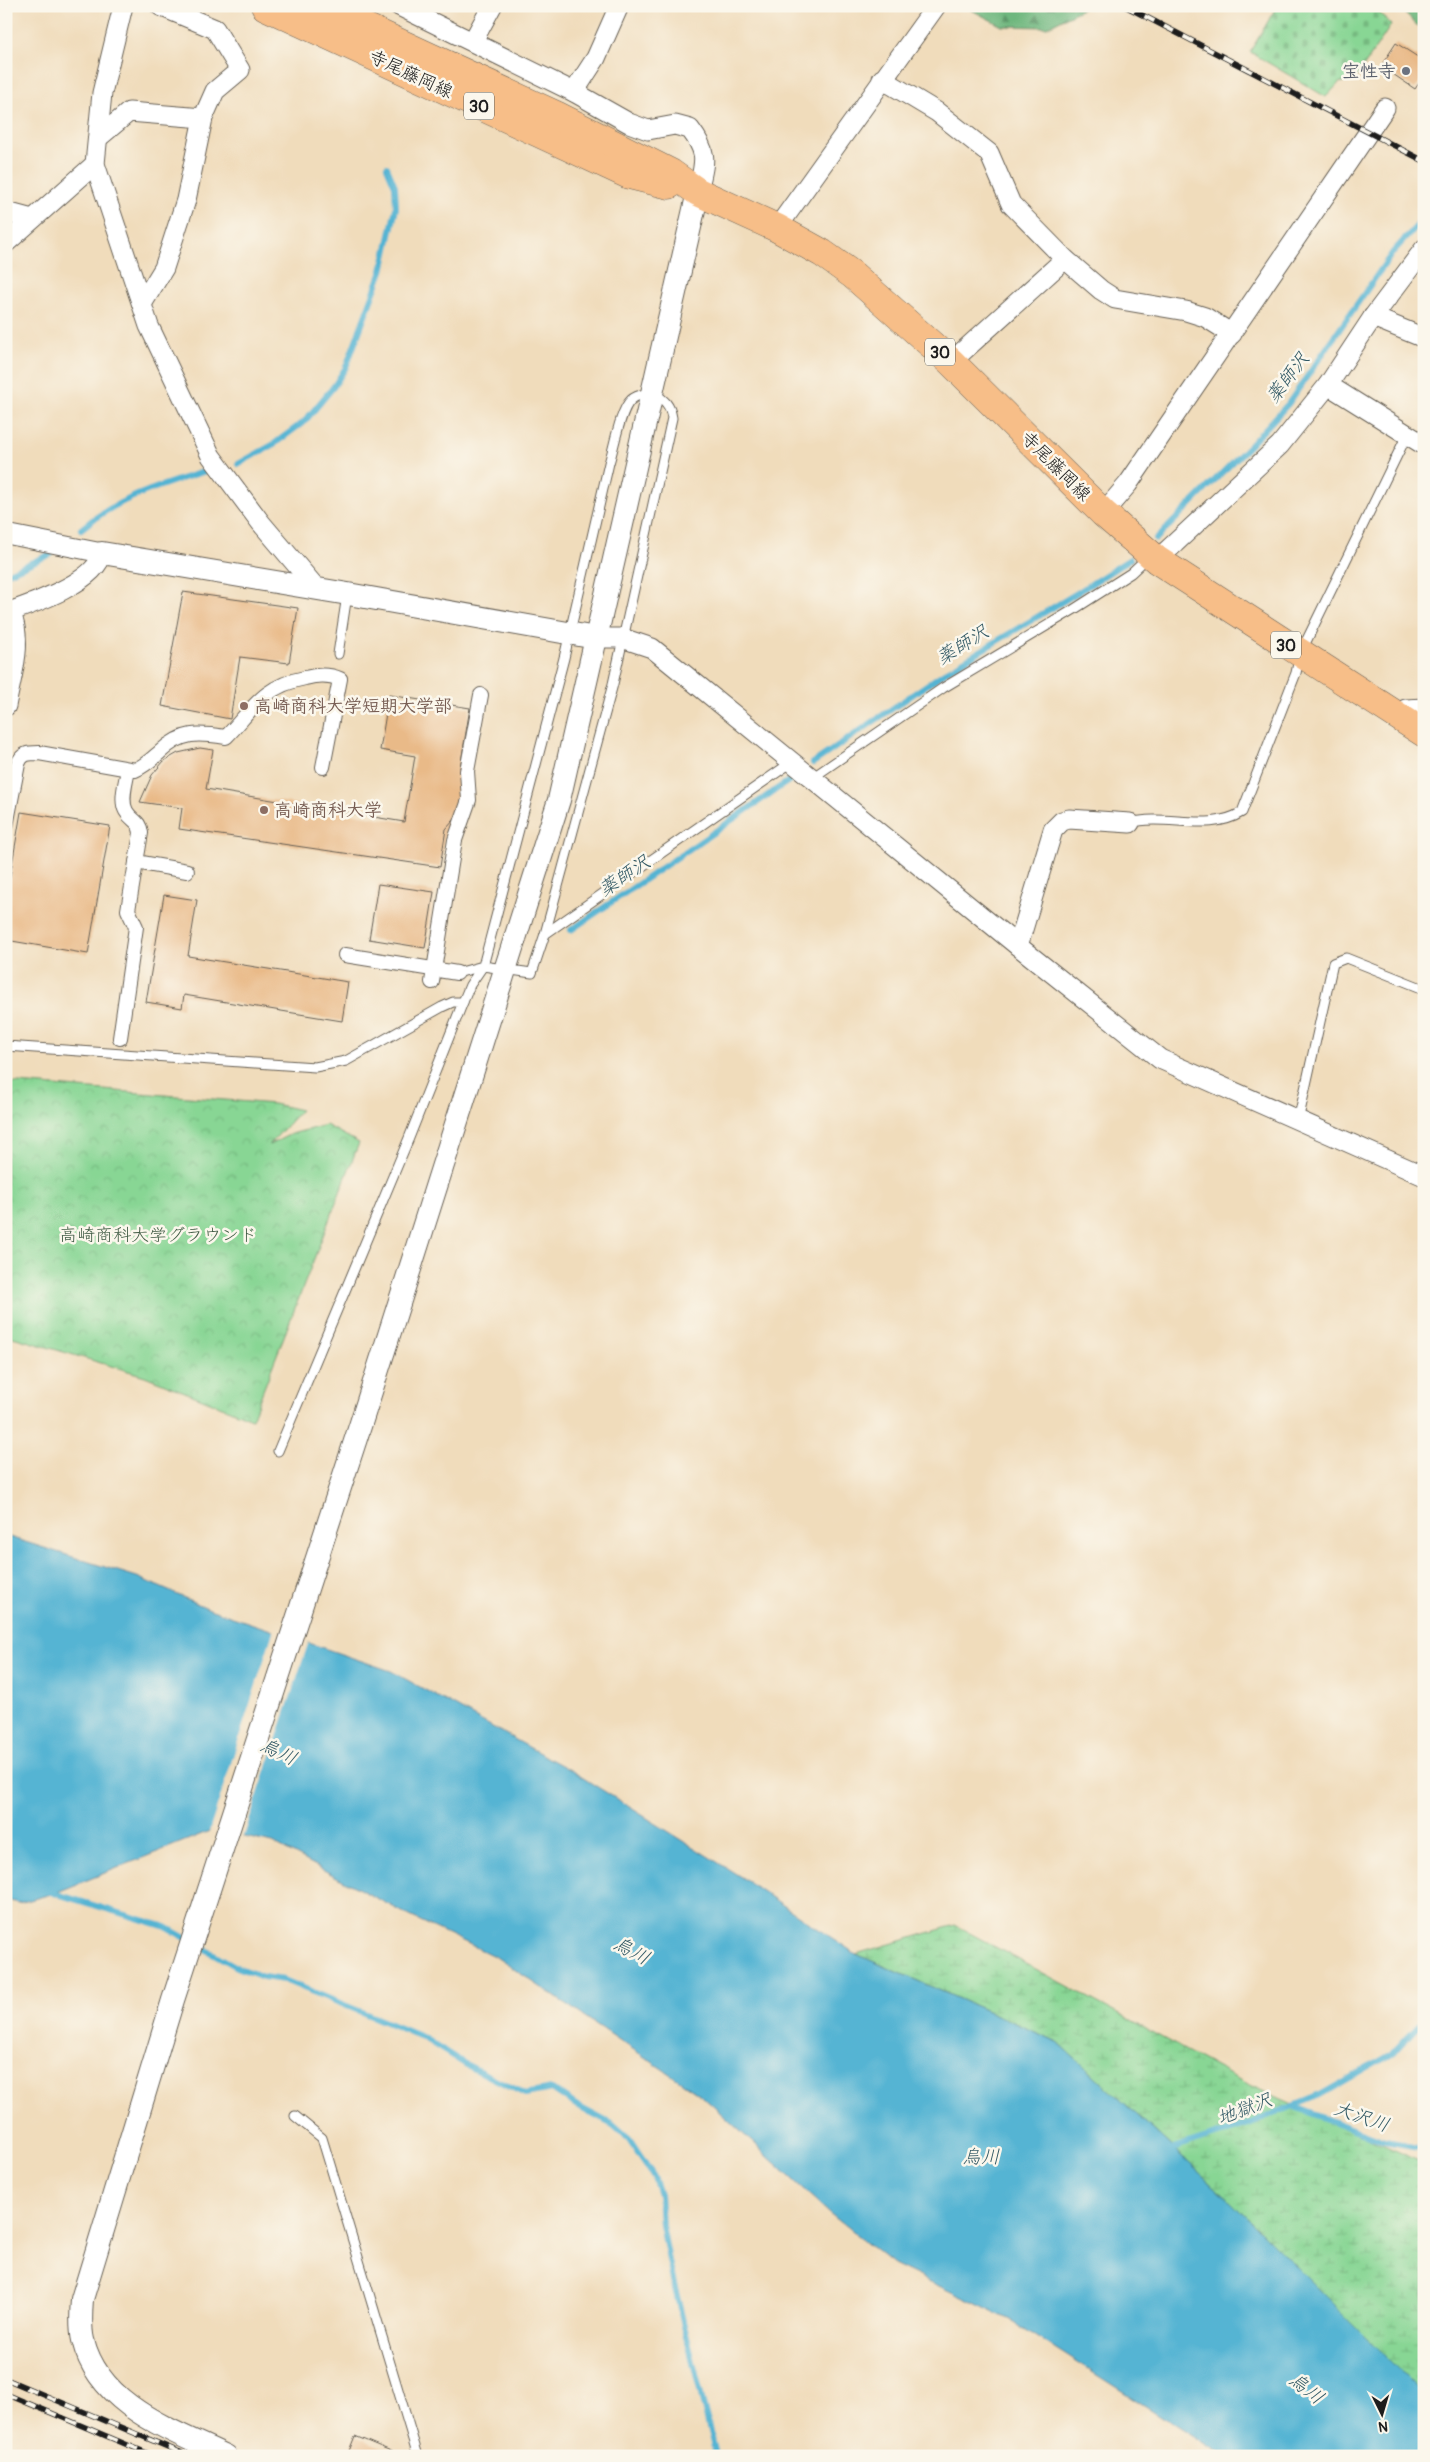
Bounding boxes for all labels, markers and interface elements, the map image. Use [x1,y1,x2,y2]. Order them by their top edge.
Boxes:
street label: 寺尾藤岡線 [365,45,456,104]
place label: 宝性寺 [1342,60,1396,83]
marker: 宝性寺 [1400,65,1412,77]
road number: 30 [464,92,494,120]
road number: 30 [925,338,955,366]
water label: 薬師沢 [1261,347,1315,408]
street label: 寺尾藤岡線 [1016,426,1096,506]
water label: 薬師沢 [932,619,994,670]
road number: 30 [1271,632,1301,658]
place label: 高崎商科大学短期大学部 [254,695,452,718]
marker: 高崎商科大学短期大学部 [238,700,250,712]
place label: 高崎商科大学 [274,799,382,822]
marker: 高崎商科大学 [258,804,270,816]
water label: 薬師沢 [594,849,656,902]
park label: 高崎商科大学グラウンド [59,1224,257,1247]
water label: 烏川 [256,1733,301,1771]
water label: 烏川 [609,1931,654,1970]
water label: 地獄沢 [1213,2087,1276,2130]
water label: 大沢川 [1331,2096,1393,2138]
water label: 烏川 [962,2145,1000,2169]
water label: 烏川 [1284,2368,1329,2410]
north arrow [1358,2390,1408,2440]
text: N [1378,2418,1389,2435]

